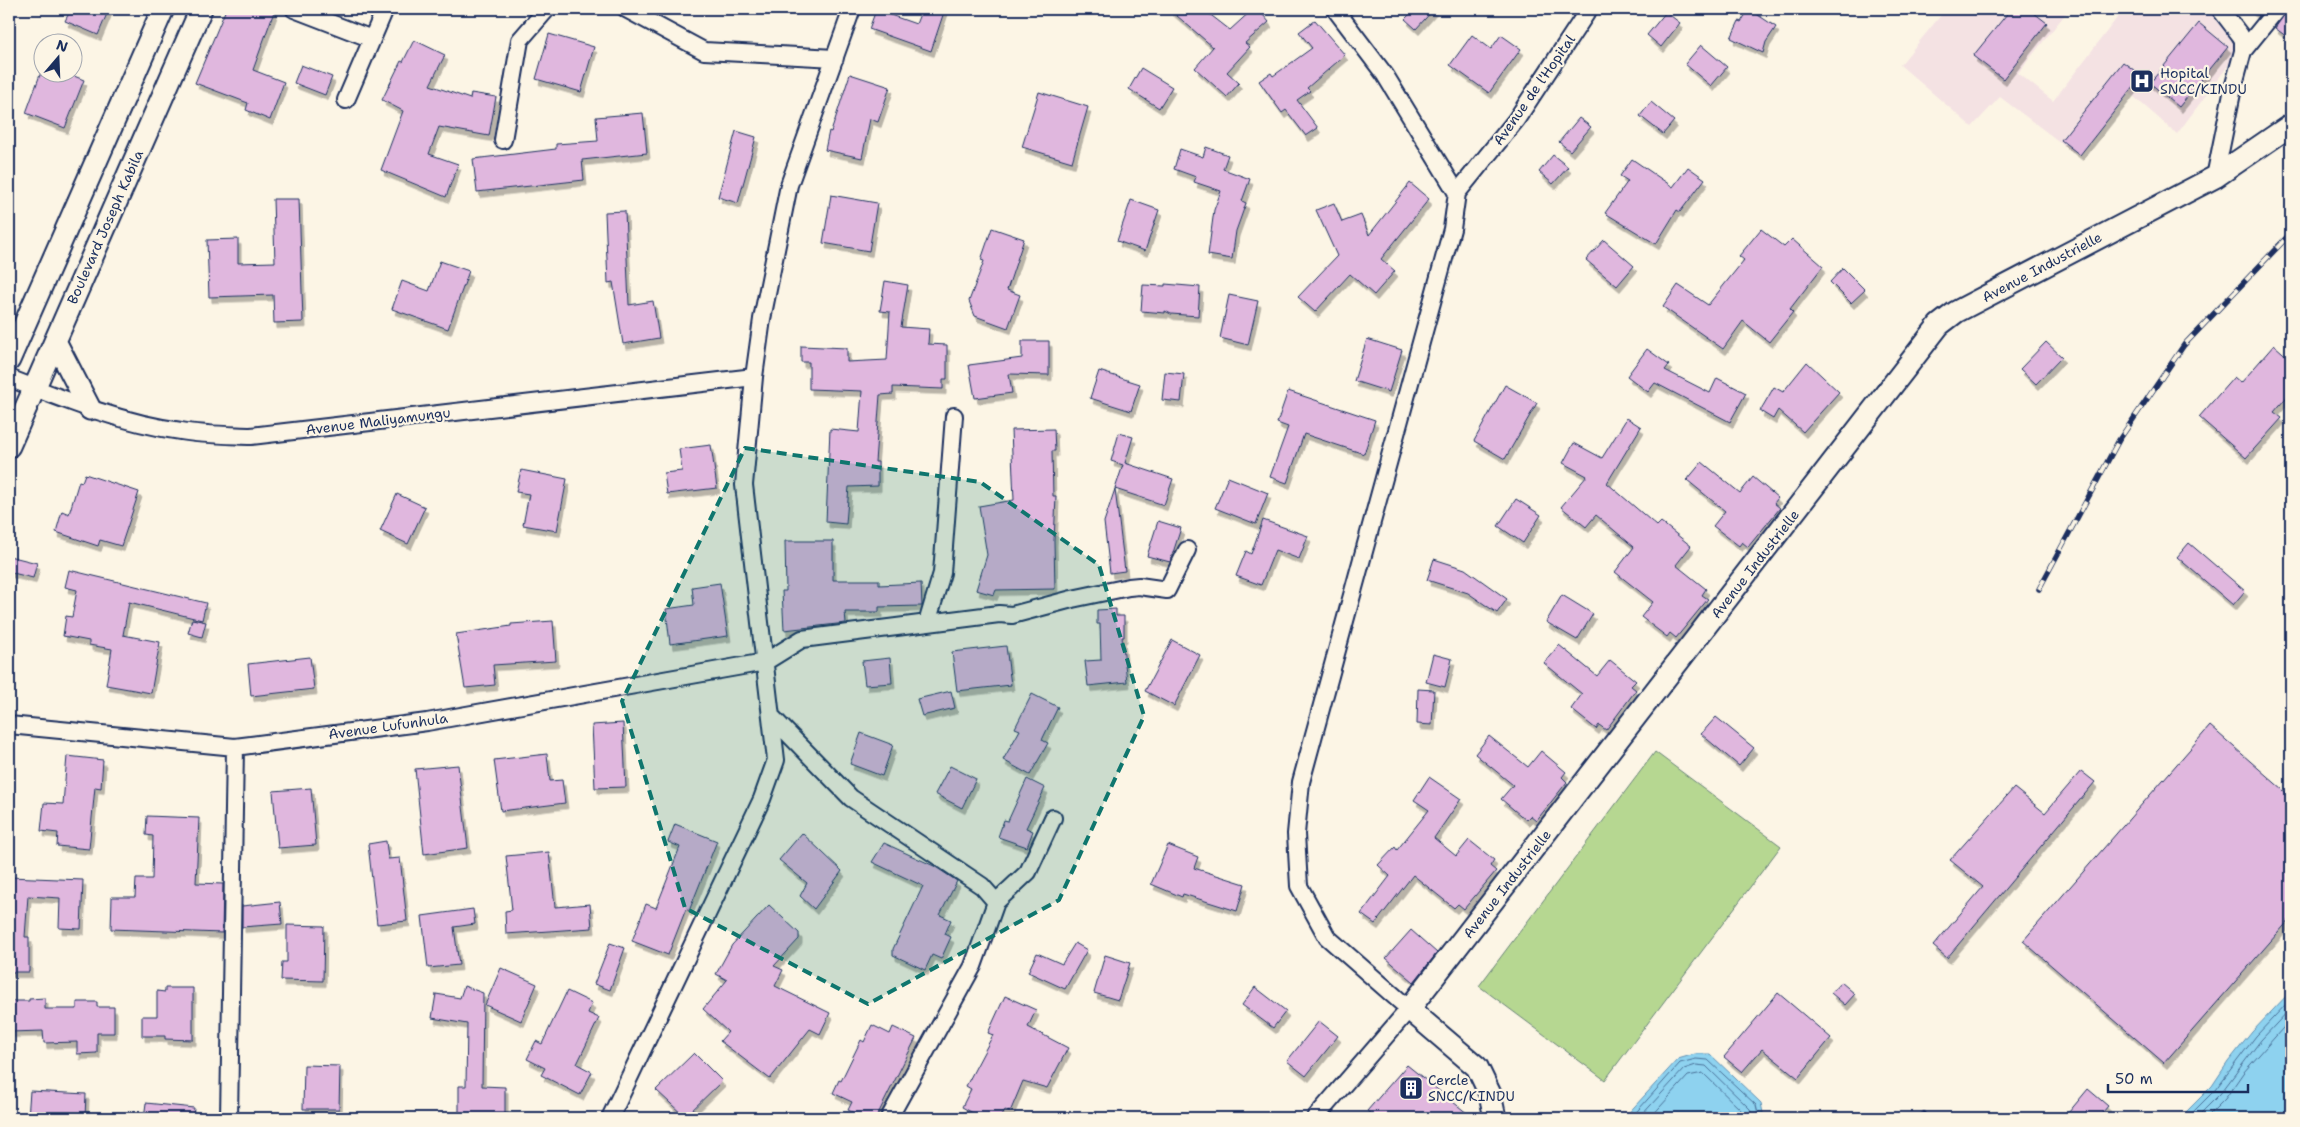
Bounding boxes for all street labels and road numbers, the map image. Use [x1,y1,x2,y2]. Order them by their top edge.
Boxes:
street label: Avenue de l'Hopital [1489,30,1579,149]
street label: Boulevard Joseph Kabila [63,147,147,307]
street label: Avenue Industrielle [1979,228,2105,306]
street label: Avenue Maliyamungu [305,403,451,439]
street label: Avenue Industrielle [1707,506,1803,622]
street label: Avenue Lufunhula [327,709,449,743]
street label: Avenue Industrielle [1459,826,1555,942]

